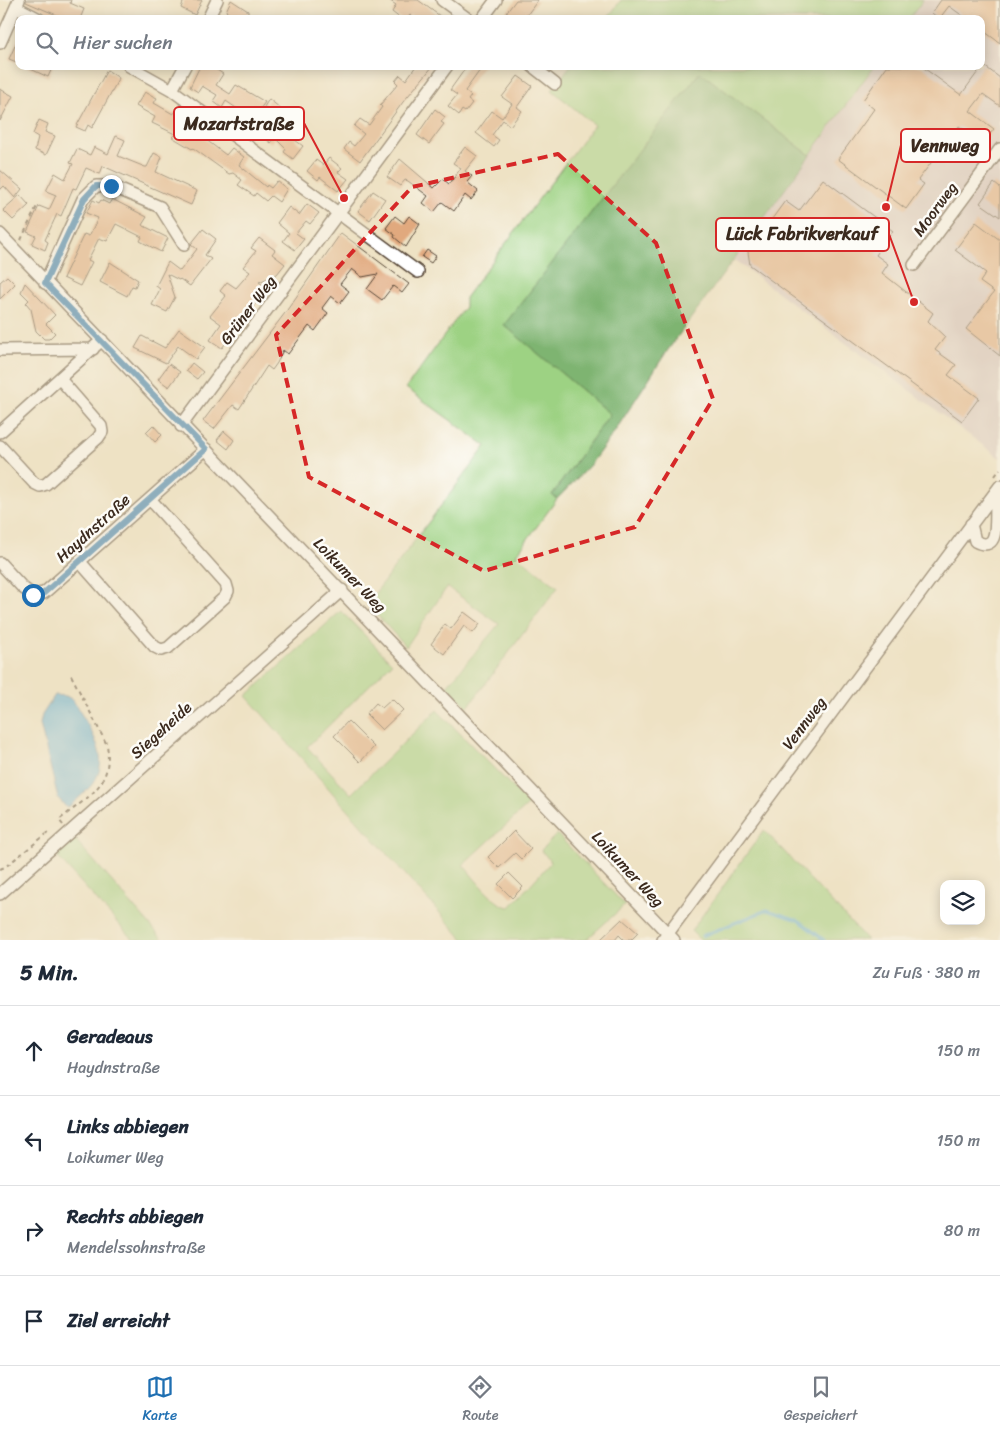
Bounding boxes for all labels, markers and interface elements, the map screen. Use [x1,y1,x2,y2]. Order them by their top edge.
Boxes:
search box [15,15,985,70]
text: Hier suchen [73,26,173,59]
icon: search [33,29,61,57]
callout: Mozartstraße [174,107,304,140]
text: Mozartstraße [183,108,295,140]
callout: Vennweg [901,129,990,162]
text: Vennweg [911,130,979,162]
route end [100,175,123,198]
street label: Moorweg [905,175,965,243]
callout: Lück Fabrikverkauf [716,218,889,251]
text: Lück Fabrikverkauf [726,218,880,250]
street label: Grüner Weg [212,269,284,351]
street label: Haydnstraße [49,486,137,570]
street label: Loikumer Weg [306,530,394,620]
route start [22,584,45,607]
street label: Vennweg [774,690,834,756]
street label: Siegeheide [123,694,199,766]
street label: Loikumer Weg [584,824,672,914]
map controls [940,880,985,925]
button: layers [940,880,985,925]
text: 5 Min. [20,954,79,992]
text: Zu Fuß · 380 m [873,958,980,987]
text: Geradeaus [67,1020,153,1053]
text: 150 m [937,1036,980,1065]
icon: ahead [20,1037,48,1065]
text: Haydnstraße [67,1053,160,1082]
text: Links abbiegen [67,1110,189,1143]
text: 150 m [937,1126,980,1155]
icon: left [20,1127,48,1155]
text: Loikumer Weg [67,1143,164,1172]
text: Rechts abbiegen [67,1200,204,1233]
text: 80 m [944,1216,980,1245]
icon: right [20,1217,48,1245]
text: Mendelssohnstraße [67,1233,205,1262]
text: Ziel erreicht [67,1304,170,1337]
icon: arrive [20,1307,48,1335]
tab: Karte [143,1373,177,1428]
tab: Route [462,1373,498,1428]
tab: Gespeichert [784,1373,857,1428]

